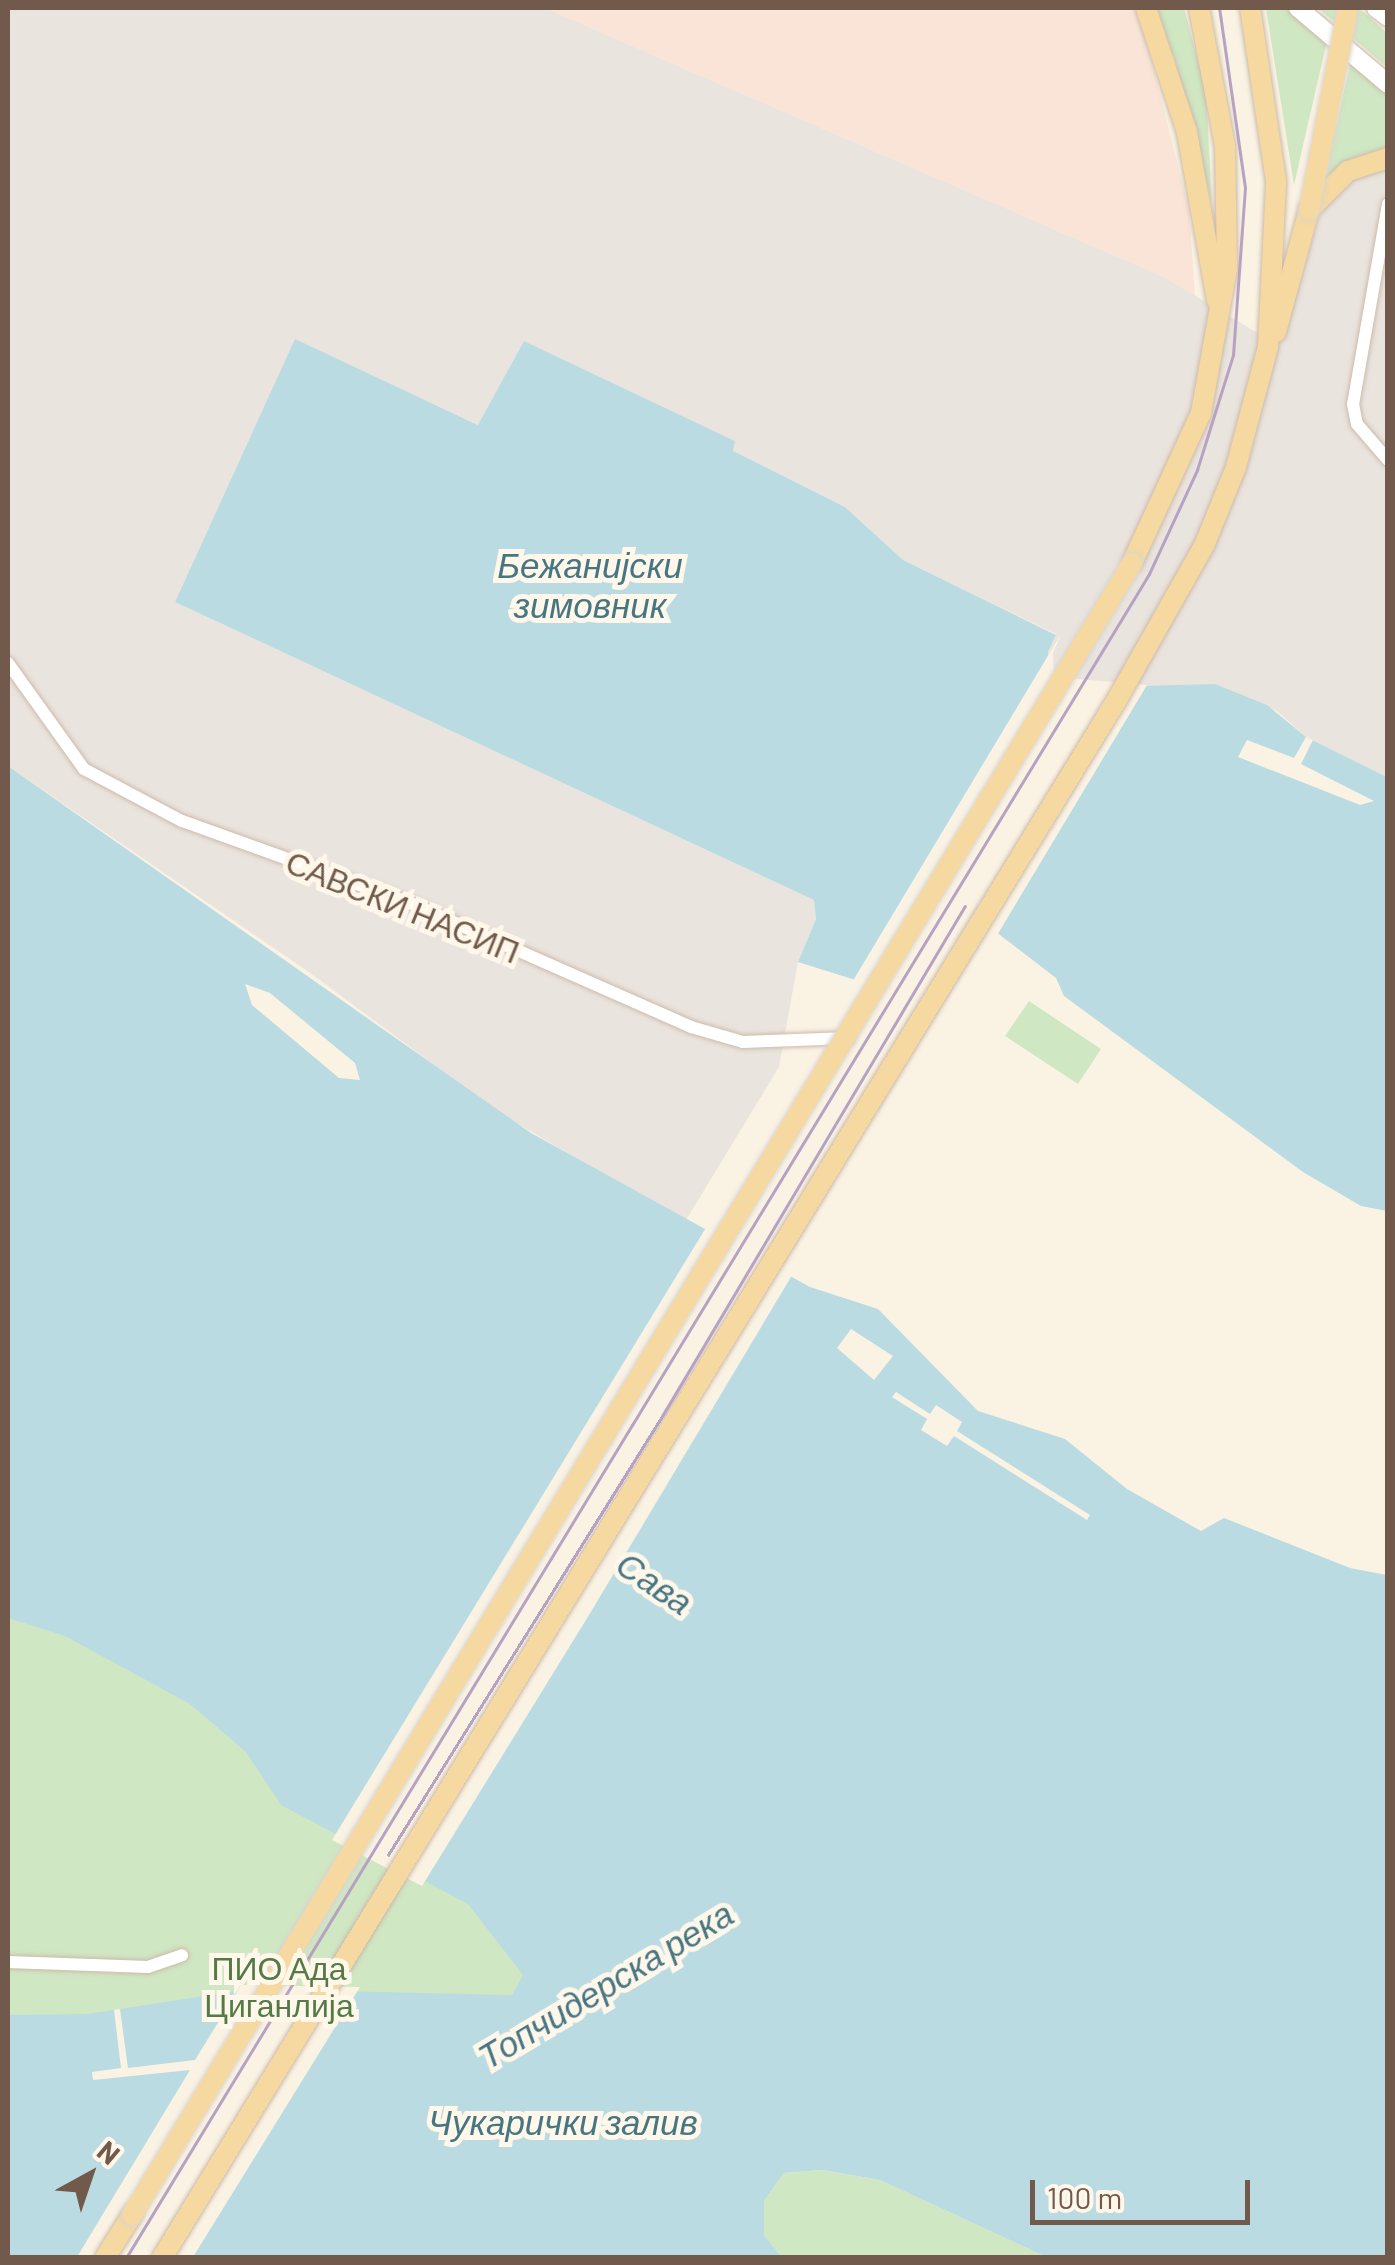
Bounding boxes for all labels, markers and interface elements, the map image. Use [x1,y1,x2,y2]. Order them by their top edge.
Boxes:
water label: Бежанијски зимовник [497,543,683,625]
street label: САВСКИ НАСИП [281,842,525,970]
water label: Сава [609,1542,701,1622]
water label: Топчидерска река [470,1891,740,2077]
park label: ПИО Ада Циганлија [204,1949,354,2024]
water label: Чукарички залив [428,2100,698,2142]
north arrow [40,2125,140,2225]
text: N [91,2133,127,2171]
scale bar [1035,2160,1255,2222]
text: 100 m [1047,2179,1122,2215]

